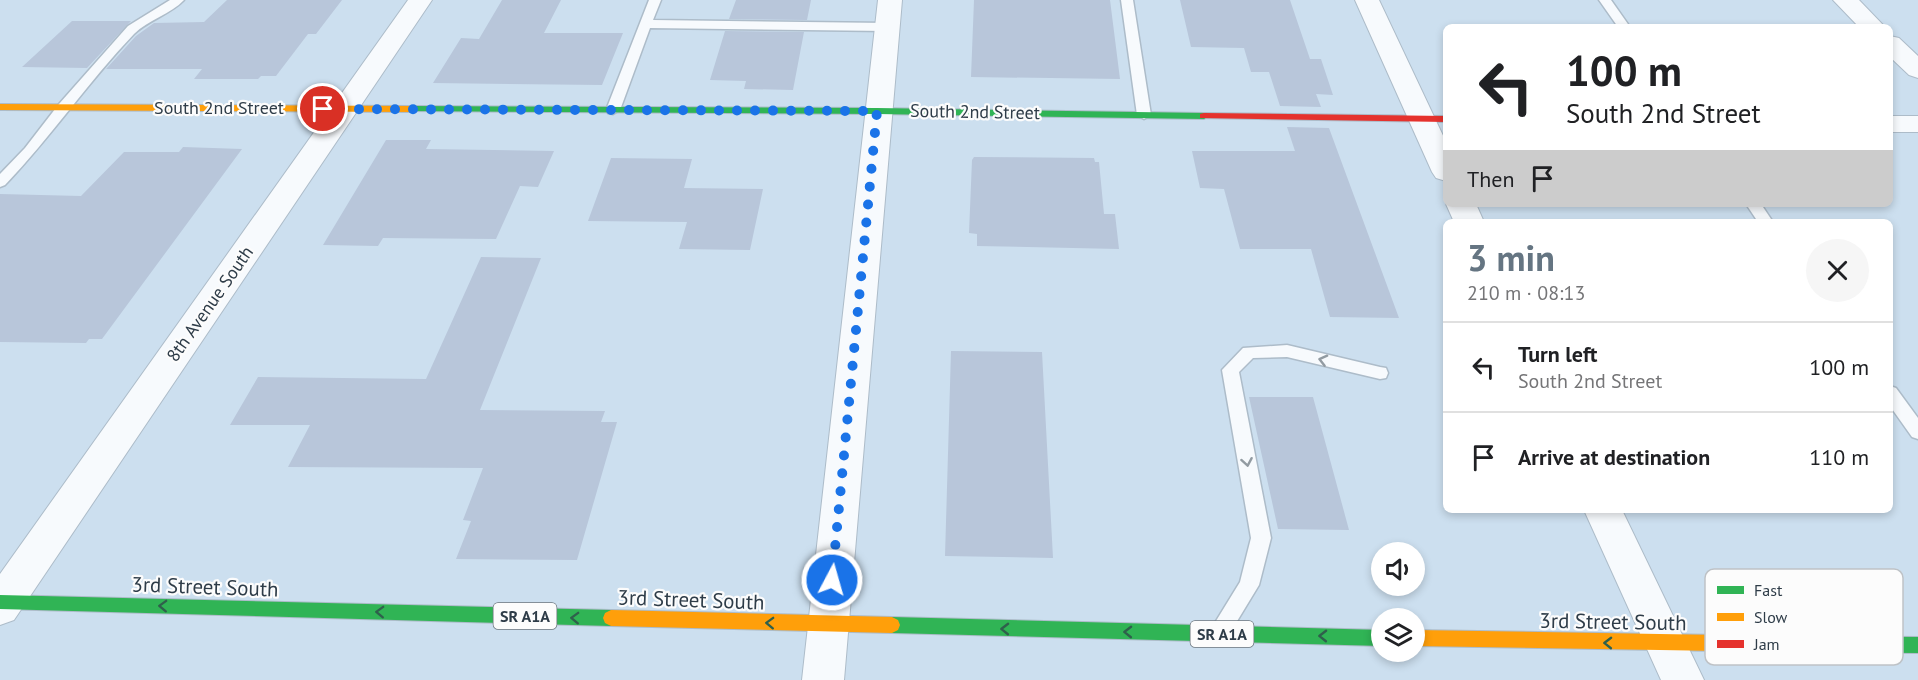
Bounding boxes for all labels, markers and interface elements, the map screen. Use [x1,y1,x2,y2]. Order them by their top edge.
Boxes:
text: 100 m [1566,43,1682,98]
icon: left [1467,48,1545,126]
pin [297,83,348,134]
icon: arrive [306,92,339,125]
street label: South 2nd Street [154,96,284,119]
text: South 2nd Street [1566,96,1761,130]
street label: South 2nd Street [910,99,1040,124]
icon: arrive [1526,162,1559,195]
text: Then [1467,165,1514,193]
text: 3 min [1467,234,1555,281]
button: close [1806,239,1869,302]
street label: 8th Avenue South [161,241,258,366]
text: 210 m · 08:13 [1467,280,1585,306]
text: Turn left [1518,340,1598,368]
icon: left [1467,351,1500,384]
text: 100 m [1809,353,1869,381]
one-way arrow [1318,354,1328,367]
text: South 2nd Street [1518,368,1662,394]
icon: arrive [1467,441,1500,474]
text: Arrive at destination [1518,443,1710,471]
text: 110 m [1809,443,1869,471]
one-way arrow [1240,457,1253,467]
map controls [1371,542,1425,662]
button: sound [1371,542,1425,596]
position arrow [800,548,864,612]
legend [1705,569,1903,665]
street label: 3rd Street South [131,570,279,603]
text: Fast [1754,580,1783,600]
street label: 3rd Street South [617,583,765,616]
one-way arrow [158,600,167,613]
road number: SR A1A [494,603,556,629]
one-way arrow [376,606,385,619]
street label: 3rd Street South [1539,607,1687,636]
text: Slow [1754,607,1788,627]
button: layers [1371,608,1425,662]
one-way arrow [570,611,579,624]
one-way arrow [765,617,774,630]
road number: SR A1A [1190,621,1254,647]
one-way arrow [1000,623,1009,635]
one-way arrow [1124,626,1133,638]
one-way arrow [1319,630,1328,642]
text: Jam [1753,634,1780,654]
one-way arrow [1603,636,1612,649]

